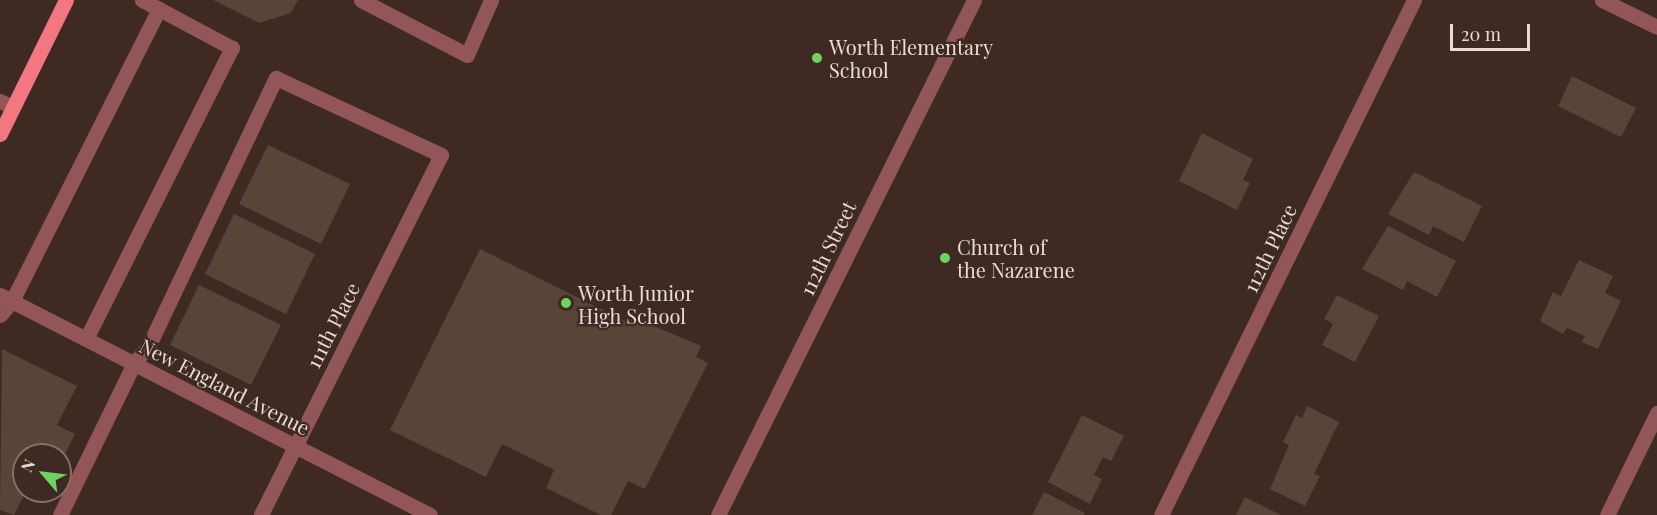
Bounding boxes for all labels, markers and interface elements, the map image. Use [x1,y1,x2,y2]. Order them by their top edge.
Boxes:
scale bar [1453,12,1532,50]
text: 20 m [1461,22,1501,46]
place label: Worth Elementary School [829,34,993,81]
marker: Worth Elementary School [810,51,824,65]
street label: 112th Street [794,197,860,299]
street label: 112th Place [1237,200,1301,296]
place label: Church of the Nazarene [957,234,1075,281]
marker: Church of the Nazarene [938,251,952,265]
street label: 111th Place [300,278,364,372]
place label: Worth Junior High School [578,280,694,327]
marker: Worth Junior High School [559,296,573,310]
street label: New England Avenue [135,332,315,440]
north arrow [12,443,72,503]
text: N [15,455,39,475]

